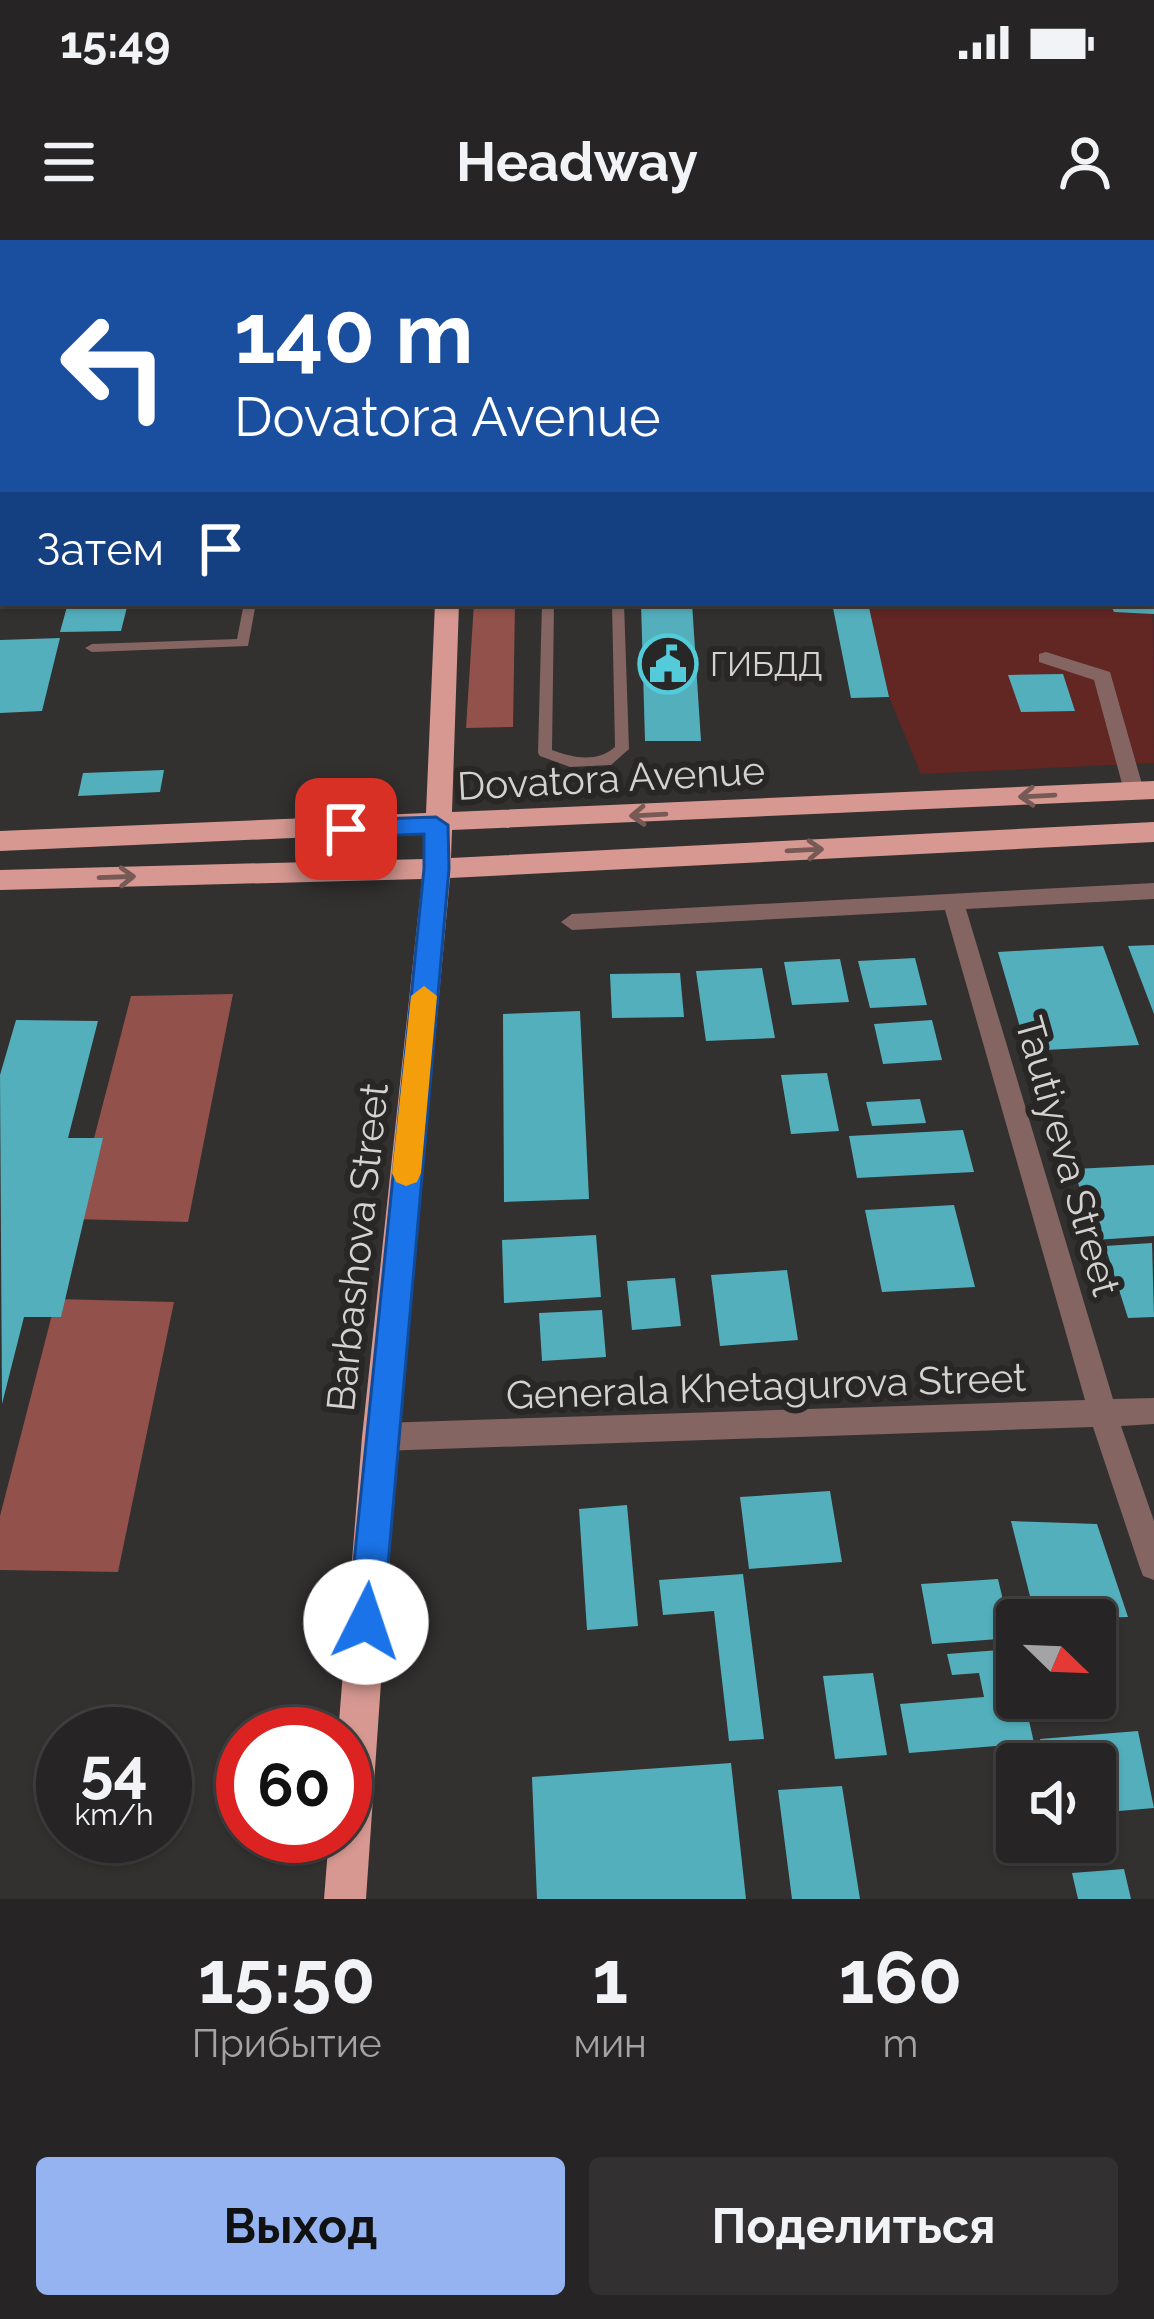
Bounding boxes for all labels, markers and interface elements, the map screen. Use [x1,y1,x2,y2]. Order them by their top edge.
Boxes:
text: 15:49 [60,16,170,69]
icon: menu [36,129,102,195]
icon: person [1052,129,1118,195]
text: Headway [456,130,698,194]
text: 140 m [234,284,473,383]
icon: left [36,288,192,444]
text: Dovatora Avenue [234,385,661,449]
icon: arrive [188,516,254,582]
text: Затем [36,523,164,576]
public building icon: ГИБДД [637,633,699,695]
place label: ГИБДД [710,645,823,684]
street label: Dovatora Avenue [456,747,766,809]
pin [295,778,397,880]
one-way arrow [1018,785,1057,808]
icon: arrive [313,796,379,862]
one-way arrow [629,804,668,827]
one-way arrow [785,838,824,861]
one-way arrow [97,866,136,889]
street label: Tautiyeva Street [1006,1011,1130,1301]
street label: Barbashova Street [317,1081,397,1413]
street label: Generala Khetagurova Street [505,1354,1027,1418]
position arrow [303,1559,429,1685]
north arrow [996,1599,1116,1719]
map controls [996,1599,1116,1863]
speed limit sign: 60 [216,1707,372,1863]
text: 54 [80,1735,148,1805]
button: sound [996,1743,1116,1863]
text: km/h [74,1797,154,1832]
text: 15:50 [198,1935,375,2020]
text: 1 [592,1935,628,2020]
text: 160 [839,1935,962,2020]
text: Прибытие [192,2020,382,2066]
text: мин [574,2020,647,2066]
text: m [882,2020,918,2066]
button: Выход [36,2157,565,2295]
button: Поделиться [589,2157,1118,2295]

